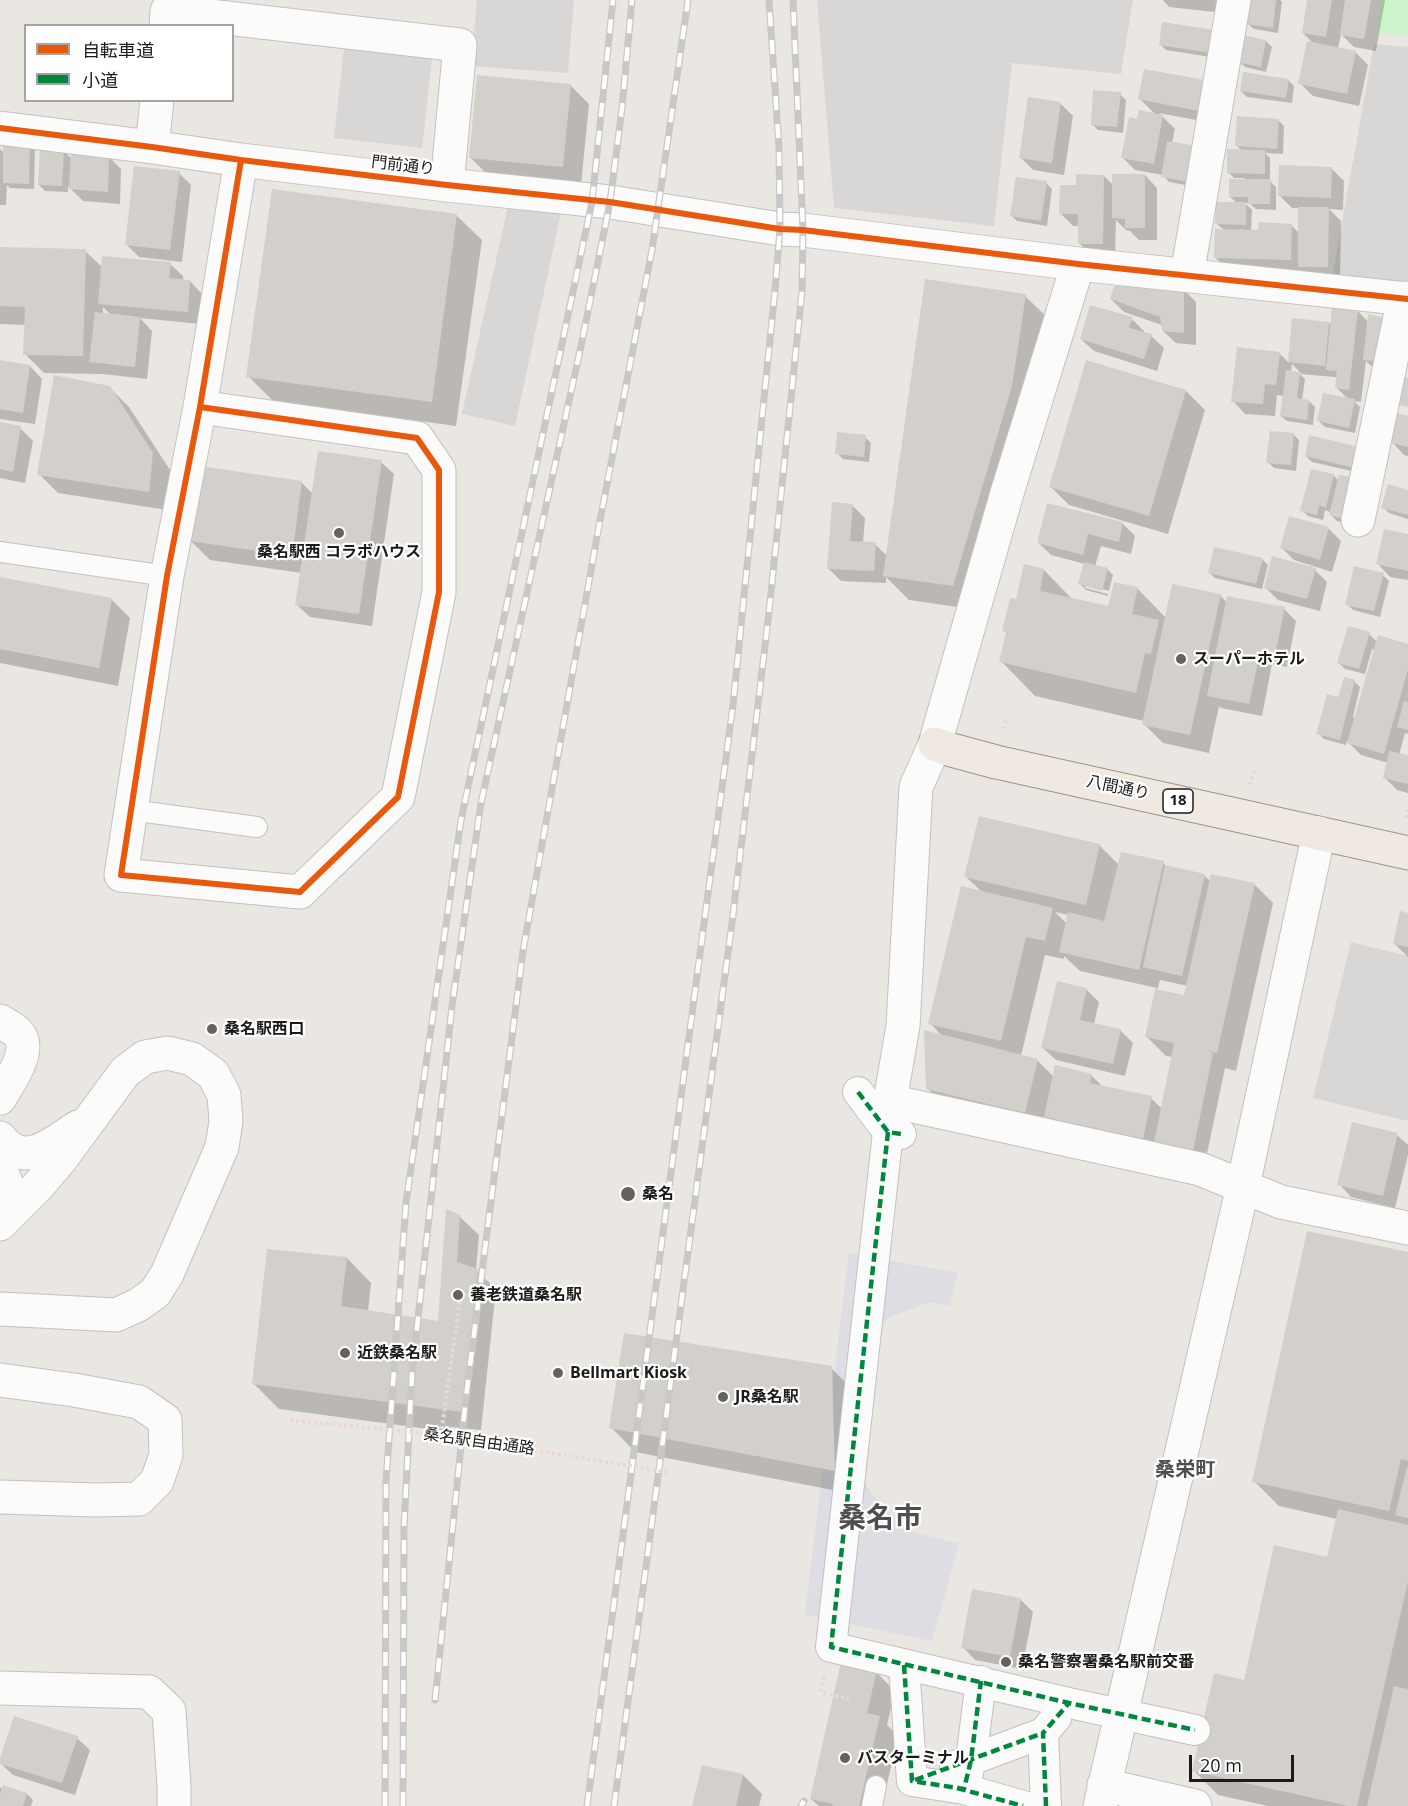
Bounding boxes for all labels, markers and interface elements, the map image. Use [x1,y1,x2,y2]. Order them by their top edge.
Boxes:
legend [24,24,234,102]
text: 自転車道 [82,38,154,62]
text: 小道 [82,68,118,92]
street label: 門前通り [370,153,436,179]
marker: 桑名駅西 コラボハウス [332,526,346,540]
place label: 桑名駅西 コラボハウス [257,542,421,562]
place label: スーパーホテル [1193,649,1305,669]
marker: スーパーホテル [1174,652,1188,666]
street label: 八間通り [1085,772,1151,804]
road number: 18 [1163,789,1193,813]
place label: 桑名駅西口 [224,1019,304,1039]
marker: 桑名駅西口 [205,1022,219,1036]
place label: 桑名 [642,1184,674,1204]
marker: 桑名 [619,1185,637,1203]
place label: 養老鉄道桑名駅 [470,1285,582,1305]
marker: 養老鉄道桑名駅 [451,1288,465,1302]
place label: 近鉄桑名駅 [357,1343,437,1363]
marker: 近鉄桑名駅 [338,1346,352,1360]
place label: Bellmart Kiosk [570,1363,687,1383]
marker: Bellmart Kiosk [551,1366,565,1380]
place label: JR桑名駅 [735,1387,799,1407]
marker: JR桑名駅 [716,1390,730,1404]
street label: 桑名駅自由通路 [422,1425,536,1459]
district label: 桑栄町 [1155,1458,1215,1482]
district label: 桑名市 [838,1502,922,1536]
place label: 桑名警察署桑名駅前交番 [1018,1652,1194,1672]
marker: 桑名警察署桑名駅前交番 [999,1655,1013,1669]
scale bar [1192,1743,1297,1781]
place label: バスターミナル [857,1748,969,1768]
marker: バスターミナル [838,1751,852,1765]
text: 20 m [1200,1753,1242,1777]

